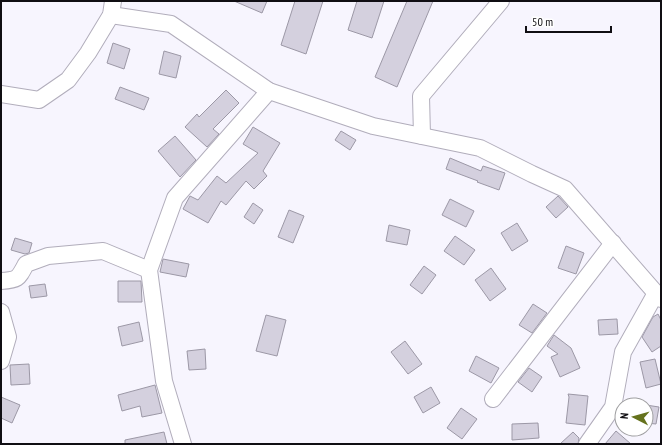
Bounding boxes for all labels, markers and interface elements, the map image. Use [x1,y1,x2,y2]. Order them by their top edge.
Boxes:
scale bar [526,8,611,34]
text: 50 m [532,14,553,29]
north arrow [614,397,654,437]
text: N [617,412,631,420]

